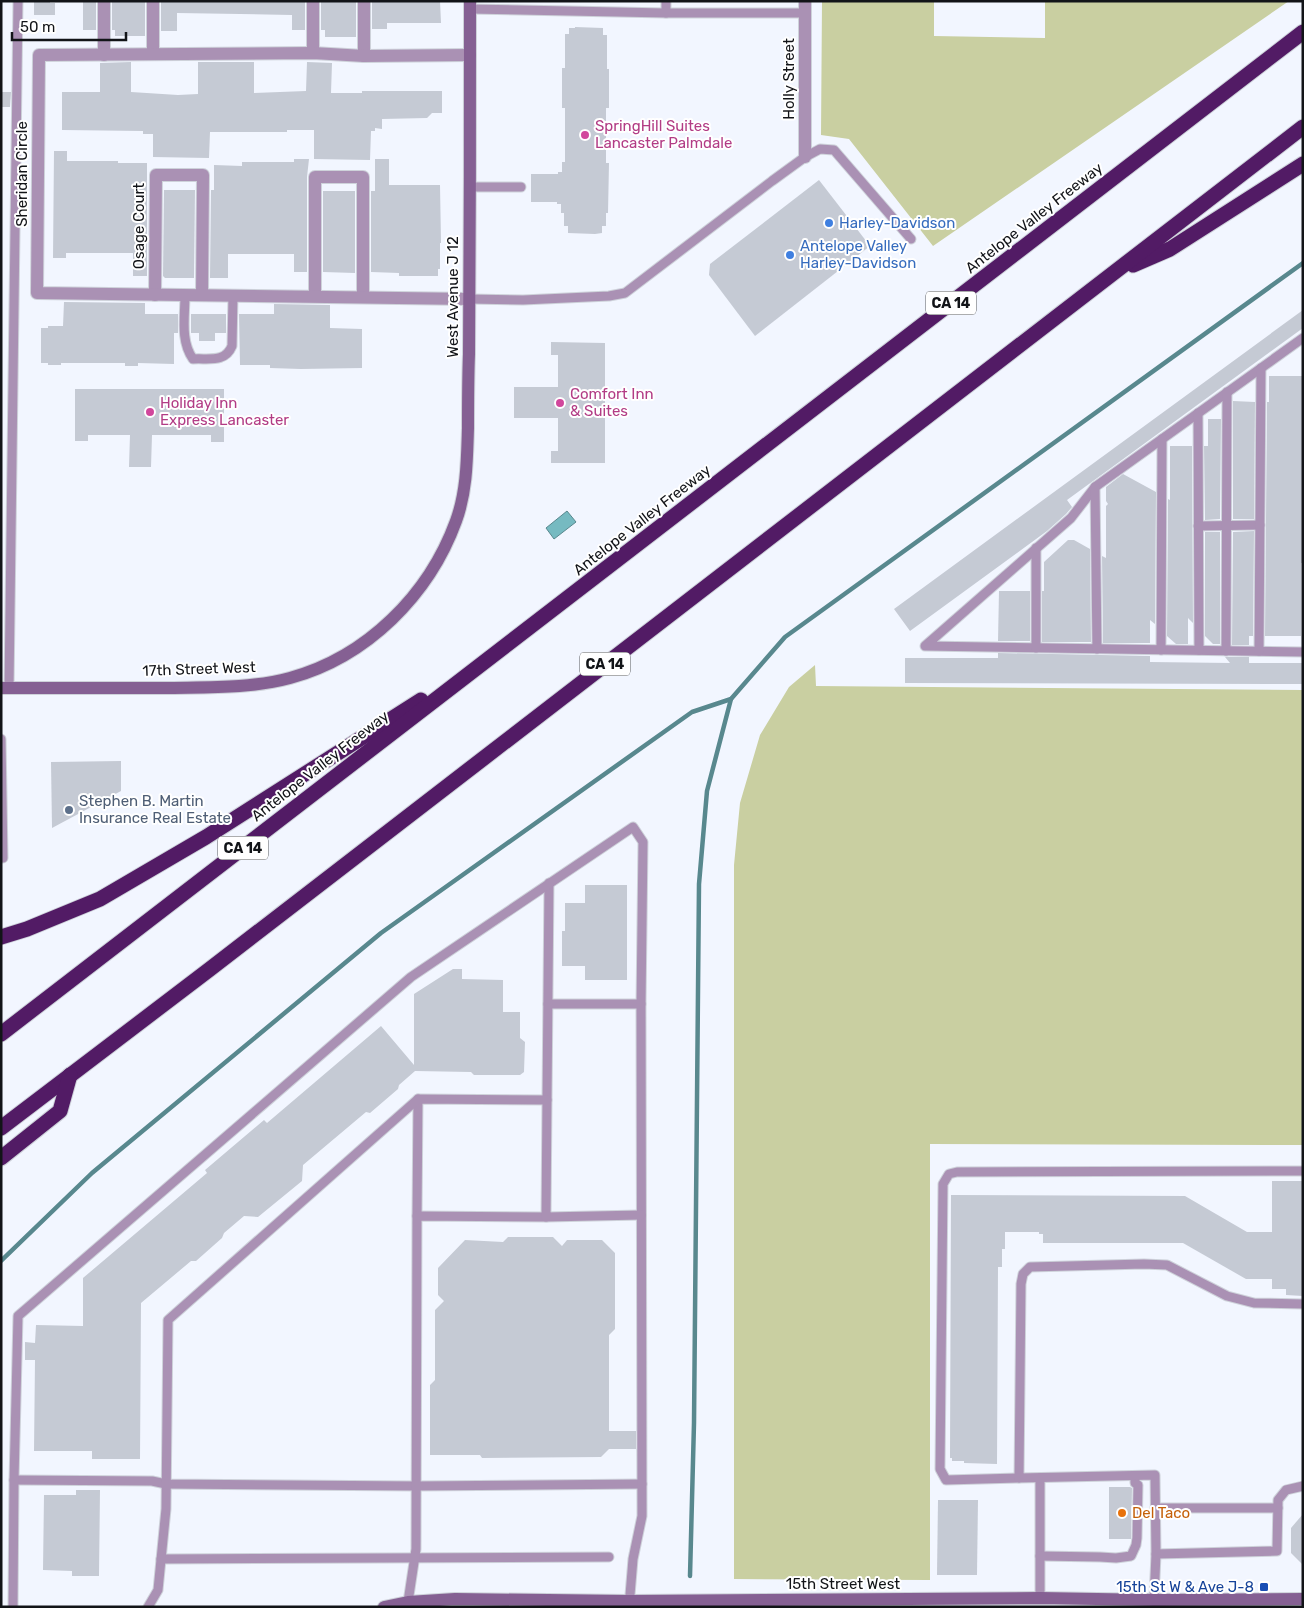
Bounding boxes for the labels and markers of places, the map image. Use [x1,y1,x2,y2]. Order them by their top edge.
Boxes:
place label: SpringHill Suites Lancaster Palmdale [595,117,732,152]
marker: SpringHill Suites Lancaster Palmdale [579,129,591,141]
place label: Harley-Davidson [839,214,955,232]
marker: Harley-Davidson [823,217,835,229]
place label: Antelope Valley Harley-Davidson [800,237,916,272]
marker: Antelope Valley Harley-Davidson [784,249,796,261]
place label: Comfort Inn & Suites [570,385,654,420]
place label: Holiday Inn Express Lancaster [160,394,289,429]
marker: Comfort Inn & Suites [554,397,566,409]
marker: Holiday Inn Express Lancaster [144,406,156,418]
place label: Stephen B. Martin Insurance Real Estate [79,792,231,827]
marker: Stephen B. Martin Insurance Real Estate [63,804,75,816]
place label: Del Taco [1132,1504,1190,1522]
marker: Del Taco [1116,1507,1128,1519]
place label: 15th St W & Ave J-8 [1116,1578,1254,1596]
marker: 15th St W & Ave J-8 [1258,1581,1270,1593]

